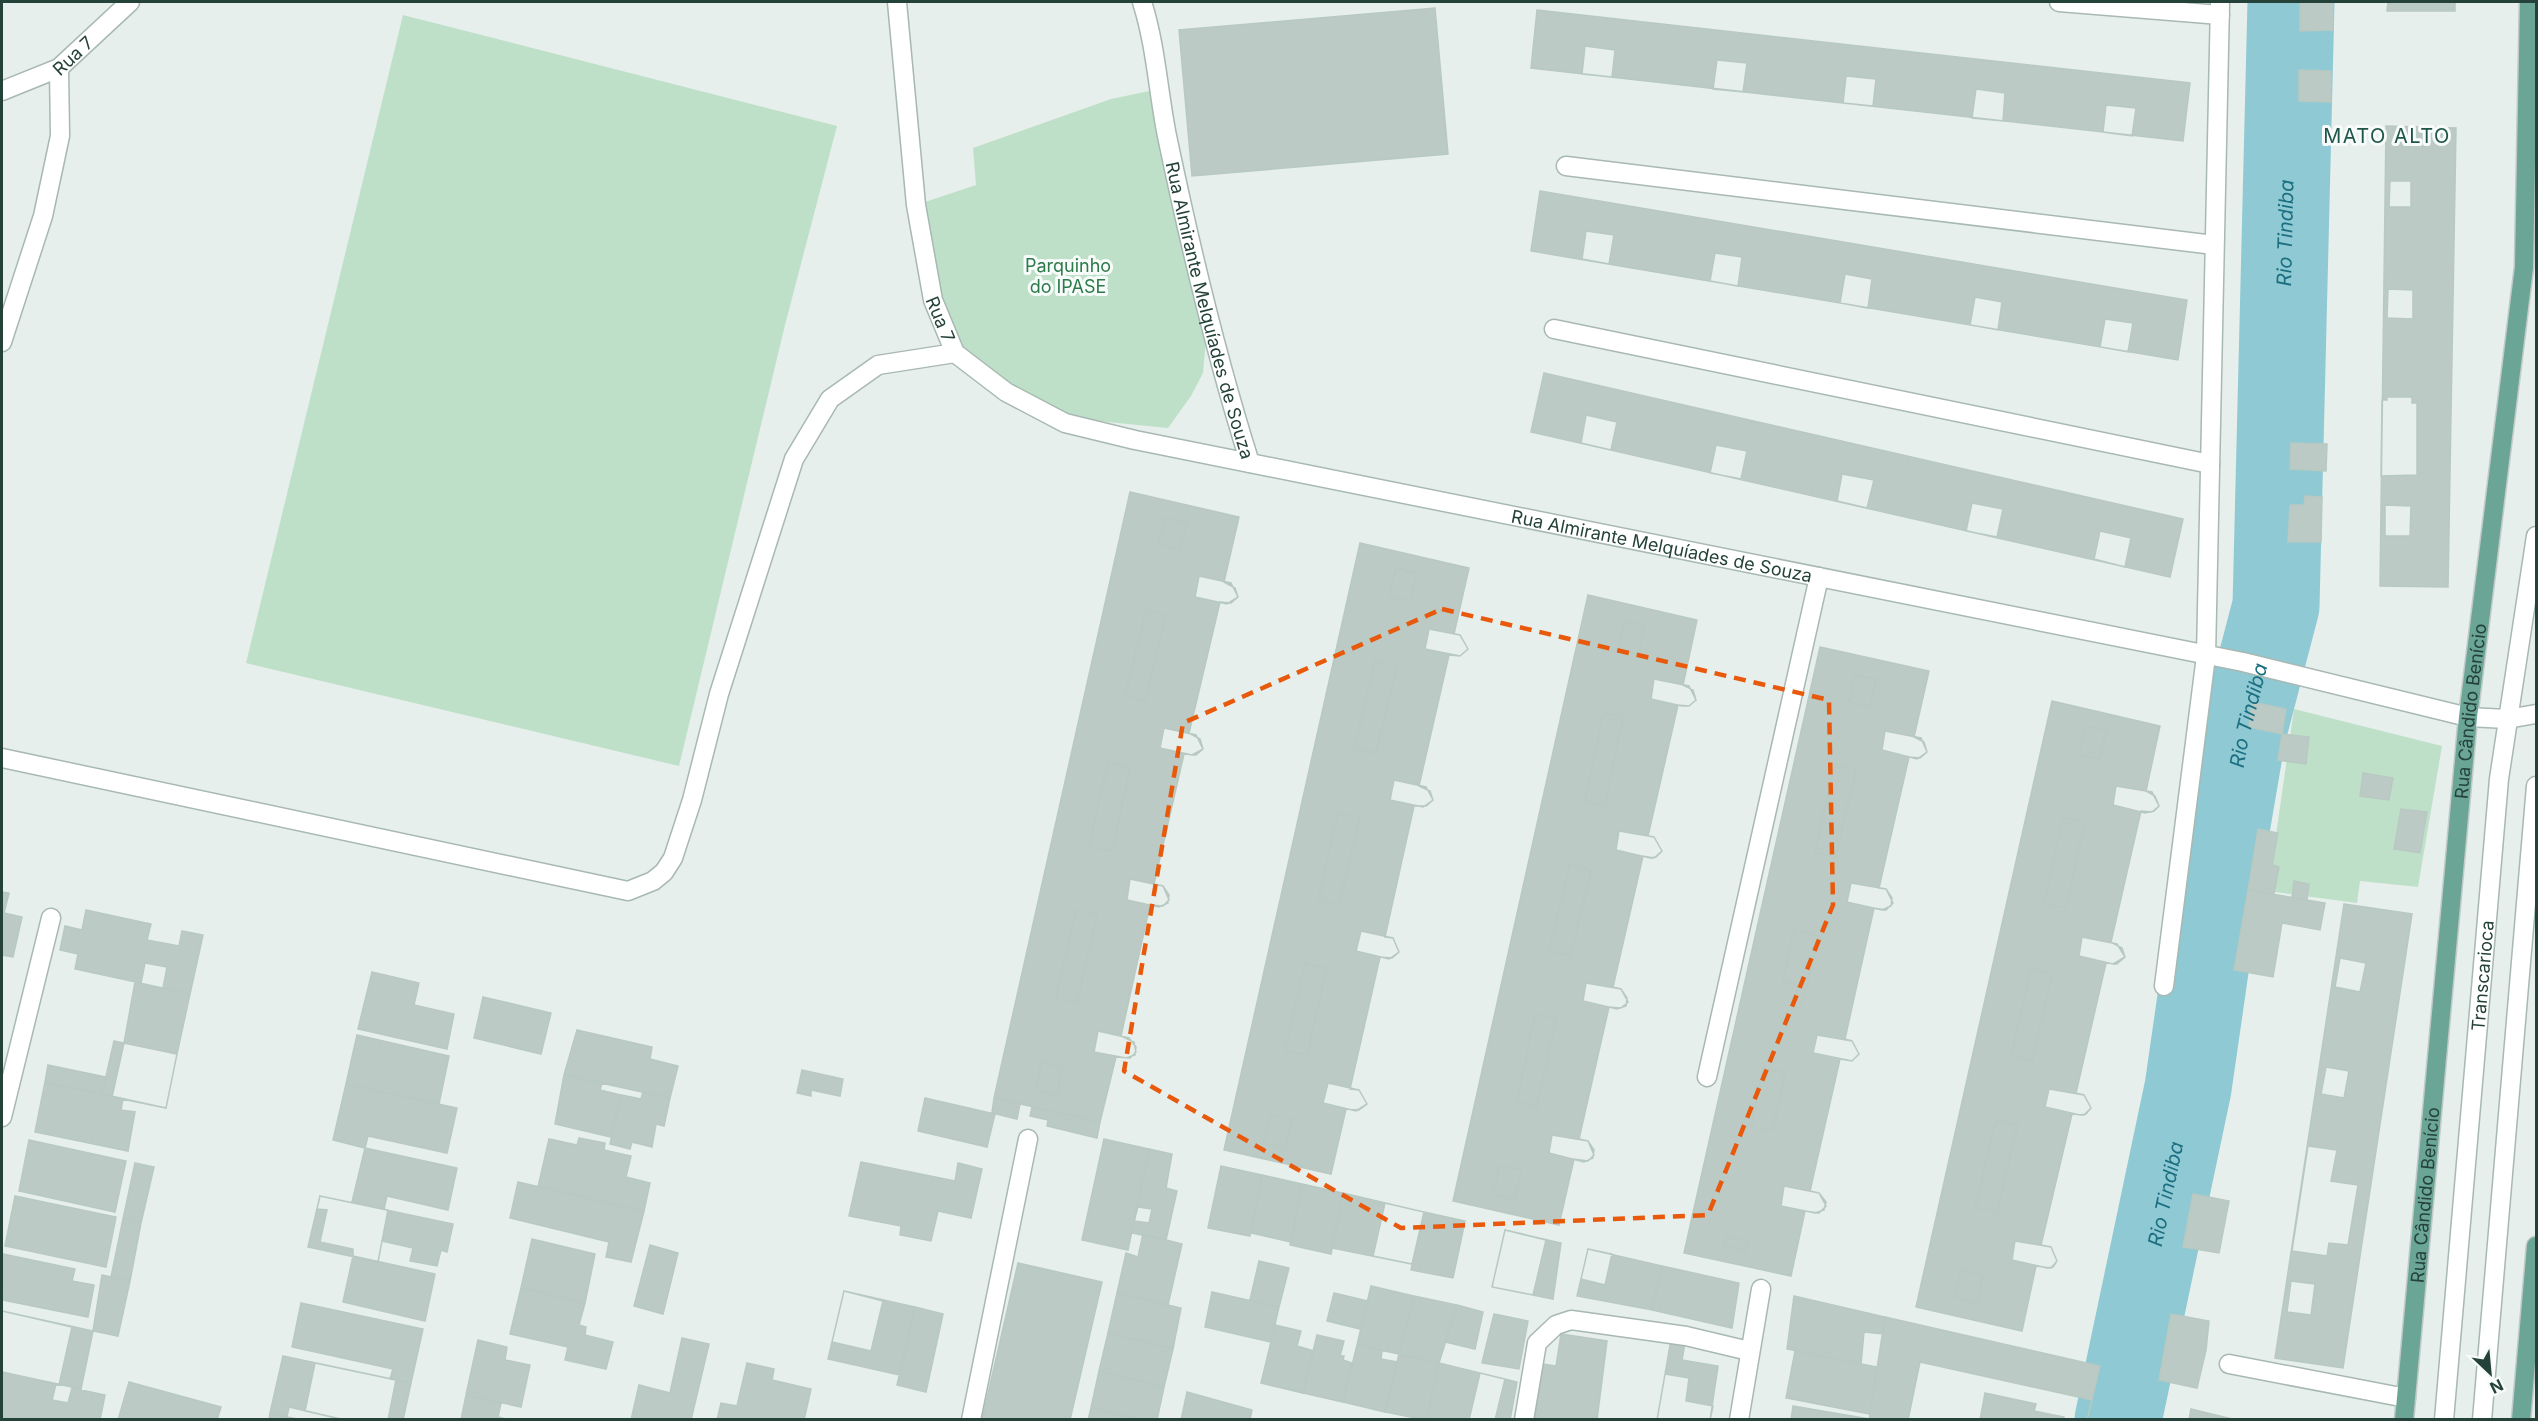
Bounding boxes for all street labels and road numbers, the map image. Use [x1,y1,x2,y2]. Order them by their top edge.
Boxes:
street label: Rua 7 [48,31,97,79]
street label: Rua Almirante Melquíades de Souza [1162,160,1259,462]
street label: Rua 7 [922,293,960,345]
street label: Rua Almirante Melquíades de Souza [1510,505,1814,586]
street label: Rua Cândido Benício [2450,622,2490,800]
street label: Transcarioca [2467,919,2497,1032]
street label: Rua Cândido Benício [2406,1106,2443,1284]

